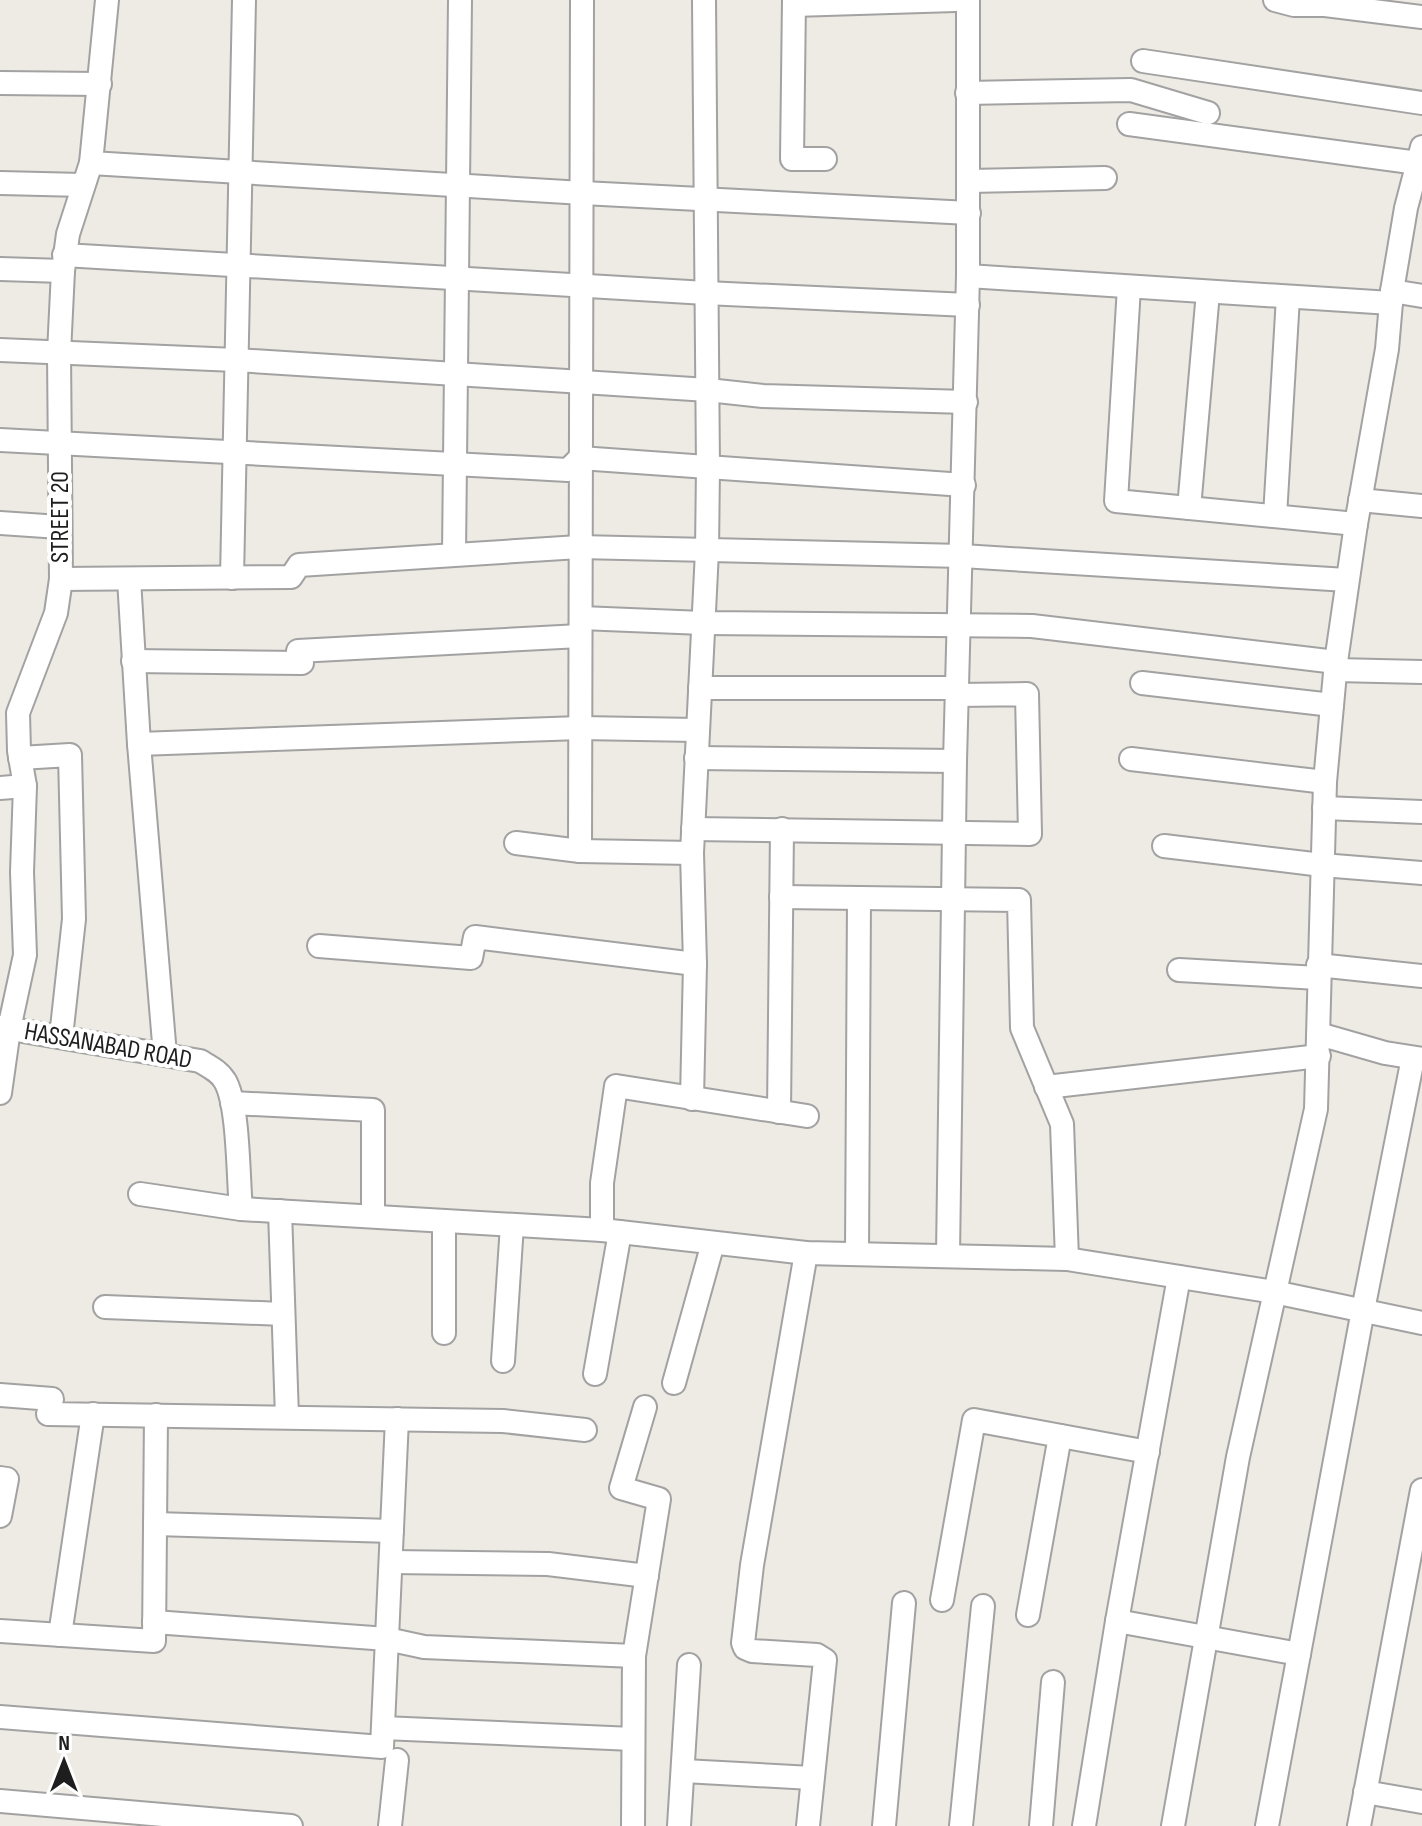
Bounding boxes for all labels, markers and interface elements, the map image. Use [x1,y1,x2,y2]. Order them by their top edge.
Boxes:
street label: STREET 20 [45,471,76,563]
street label: HASSANABAD ROAD [22,1016,194,1076]
north arrow [24,1722,104,1802]
text: N [58,1730,70,1757]

